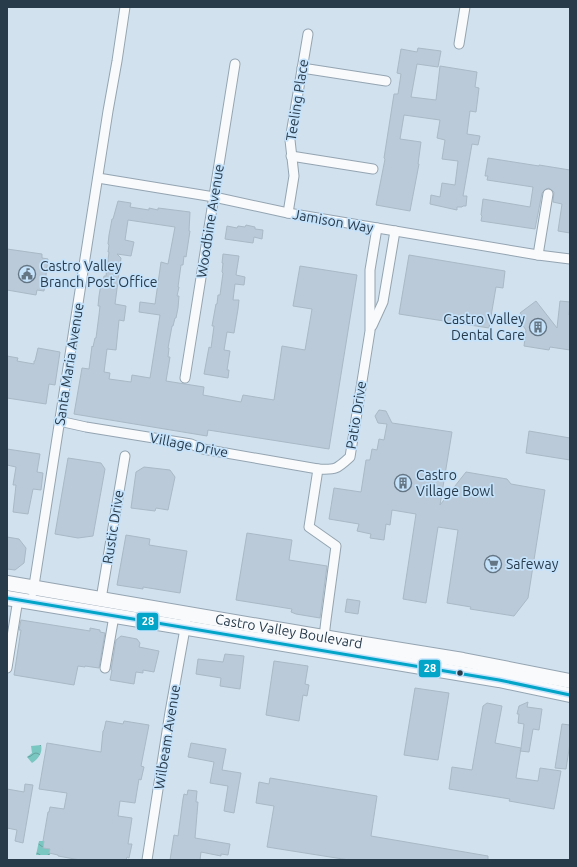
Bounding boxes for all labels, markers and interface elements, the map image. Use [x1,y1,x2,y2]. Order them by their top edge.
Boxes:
street label: Teeling Place [283,58,311,142]
street label: Woodbine Avenue [193,163,227,279]
street label: Jamison Way [291,206,375,236]
place label: Castro Valley Branch Post Office [40,258,157,290]
public building icon: Castro Valley Branch Post Office [17,264,37,284]
street label: Santa Maria Avenue [51,301,87,427]
place label: Castro Valley Dental Care [443,311,525,343]
building icon: Castro Valley Dental Care [528,317,548,337]
street label: Patio Drive [343,380,369,450]
street label: Village Drive [149,430,229,460]
place label: Castro Village Bowl [416,467,494,499]
building icon: Castro Village Bowl [393,473,413,493]
street label: Rustic Drive [99,489,127,565]
supermarket icon: Safeway [483,554,503,574]
place label: Safeway [506,556,559,572]
street label: Castro Valley Boulevard [214,611,364,652]
line badge: 28 [136,612,159,631]
text: 28 [142,615,154,627]
line badge: 28 [418,659,441,678]
text: 28 [424,662,436,674]
unlabelled marker [455,668,465,678]
street label: Wilbeam Avenue [151,683,183,791]

